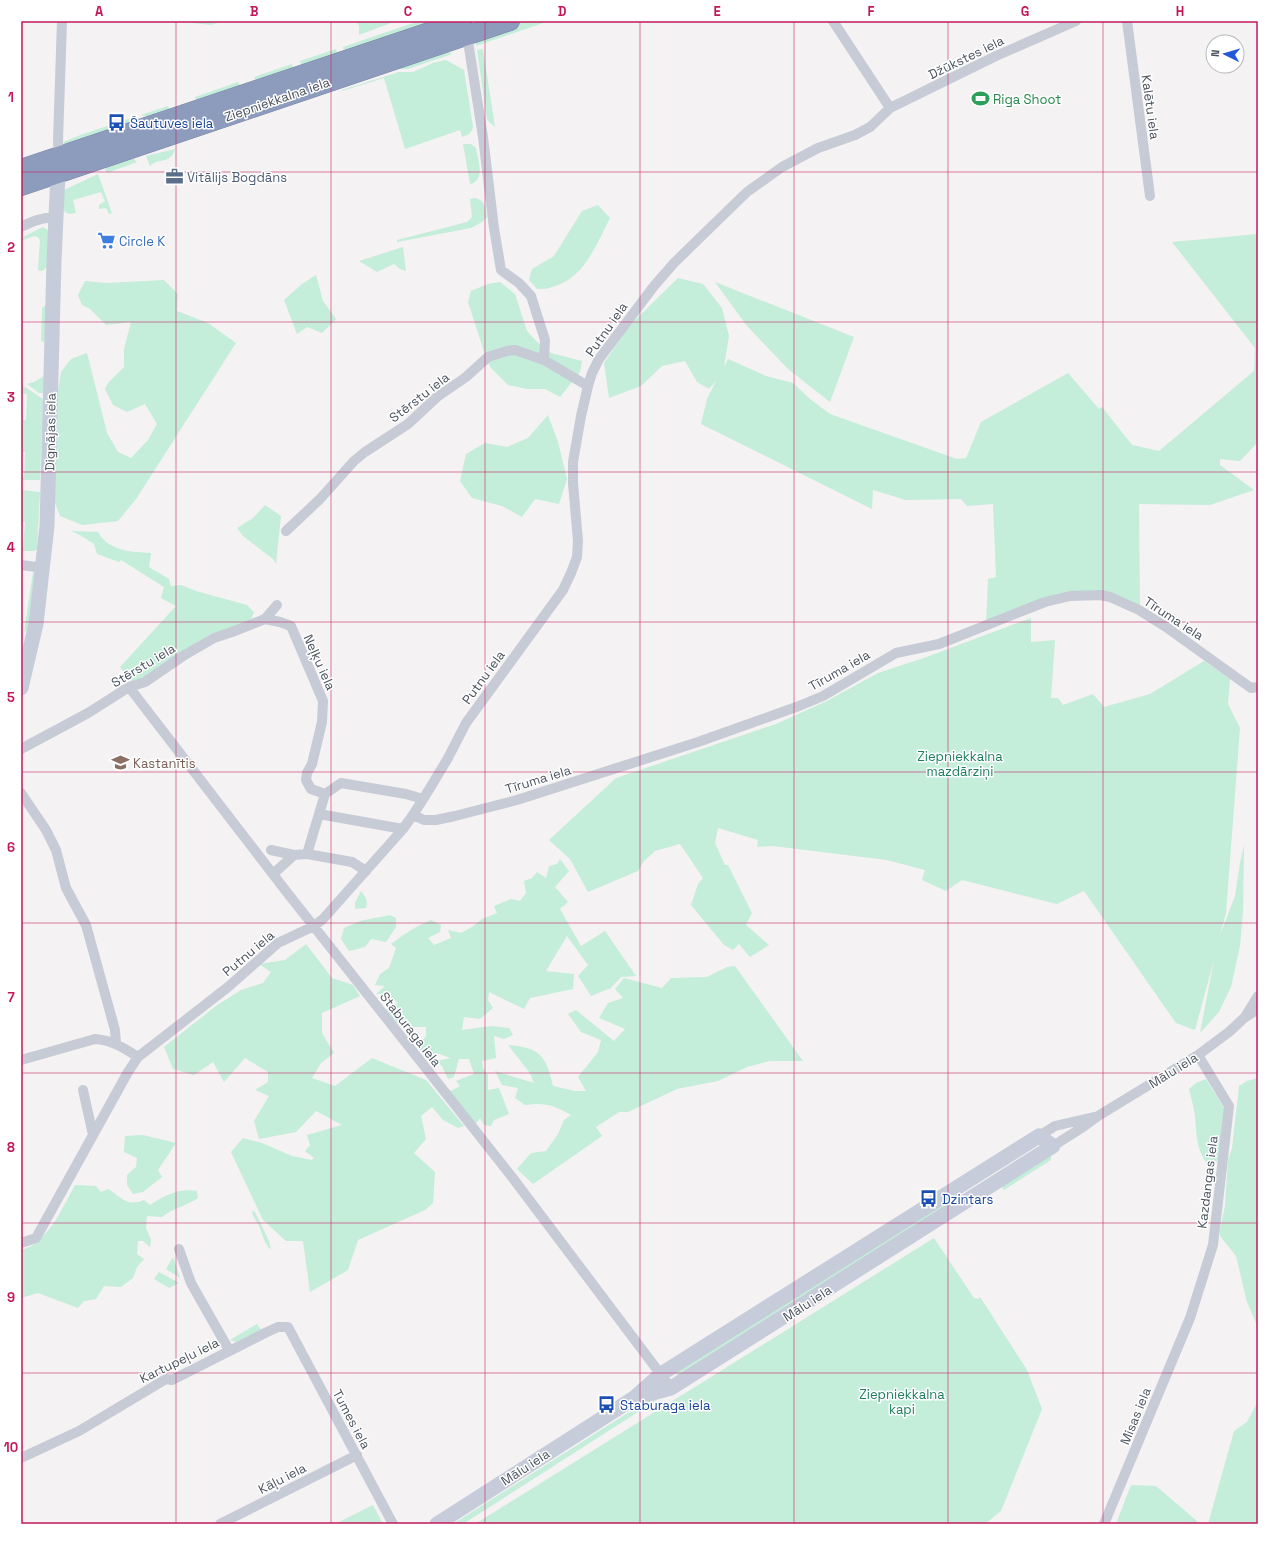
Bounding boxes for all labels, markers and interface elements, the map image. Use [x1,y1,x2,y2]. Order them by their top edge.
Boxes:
text: A [95,3,104,20]
text: B [250,3,259,20]
text: C [404,3,412,20]
text: D [558,3,567,20]
text: E [713,3,721,20]
text: F [868,3,875,20]
text: G [1021,3,1029,20]
text: H [1176,3,1184,20]
street label: Džūkstes iela [926,32,1007,83]
north arrow [1205,34,1245,74]
text: N [1208,49,1222,57]
street label: Ziepniekkalna iela [222,73,333,125]
street label: Kalētu iela [1138,74,1164,141]
text: 1 [8,89,14,106]
sports icon: Riga Shoot [970,89,990,109]
place label: Riga Shoot [993,91,1061,108]
bus stop icon: Šautuves iela [107,113,127,133]
place label: Šautuves iela [130,115,214,132]
office icon: Vitālijs Bogdāns [164,167,184,187]
place label: Vitālijs Bogdāns [187,169,287,186]
supermarket icon: Circle K [96,231,116,251]
place label: Circle K [119,233,165,250]
text: 2 [7,239,15,256]
street label: Putnu iela [582,298,632,360]
street label: Stērstu iela [386,368,453,426]
text: 3 [7,389,15,406]
street label: Dignājas iela [41,392,60,471]
text: 4 [7,539,15,556]
street label: Tīruma iela [1141,593,1207,644]
street label: Neļķu iela [300,632,340,693]
street label: Stērstu iela [108,639,179,691]
street label: Tīruma iela [806,646,873,695]
street label: Putnu iela [458,647,509,708]
text: 5 [7,689,15,706]
park label: Ziepniekkalna mazdārziņi [917,748,1003,780]
school or university icon: Kastanītis [110,753,130,773]
place label: Kastanītis [133,755,196,772]
street label: Tīruma iela [503,761,574,798]
text: 6 [7,839,15,856]
street label: Putnu iela [219,926,278,980]
street label: Staburaga iela [376,988,445,1071]
text: 7 [7,989,15,1006]
street label: Mālu iela [1146,1048,1201,1092]
street label: Kazdangas iela [1193,1134,1222,1229]
text: 8 [7,1139,15,1156]
bus stop icon: Dzintars [919,1189,939,1209]
place label: Dzintars [942,1191,994,1208]
street label: Mālu iela [780,1281,835,1325]
text: 9 [7,1289,15,1306]
street label: Kartupeļu iela [137,1334,222,1387]
street label: Misas iela [1116,1385,1155,1447]
street label: Tumes iela [329,1386,375,1452]
park label: Ziepniekkalna kapi [859,1386,945,1418]
bus stop icon: Staburaga iela [597,1395,617,1415]
place label: Staburaga iela [620,1397,711,1414]
text: 10 [4,1439,18,1456]
street label: Mālu iela [498,1445,553,1489]
street label: Kāļu iela [255,1459,309,1498]

